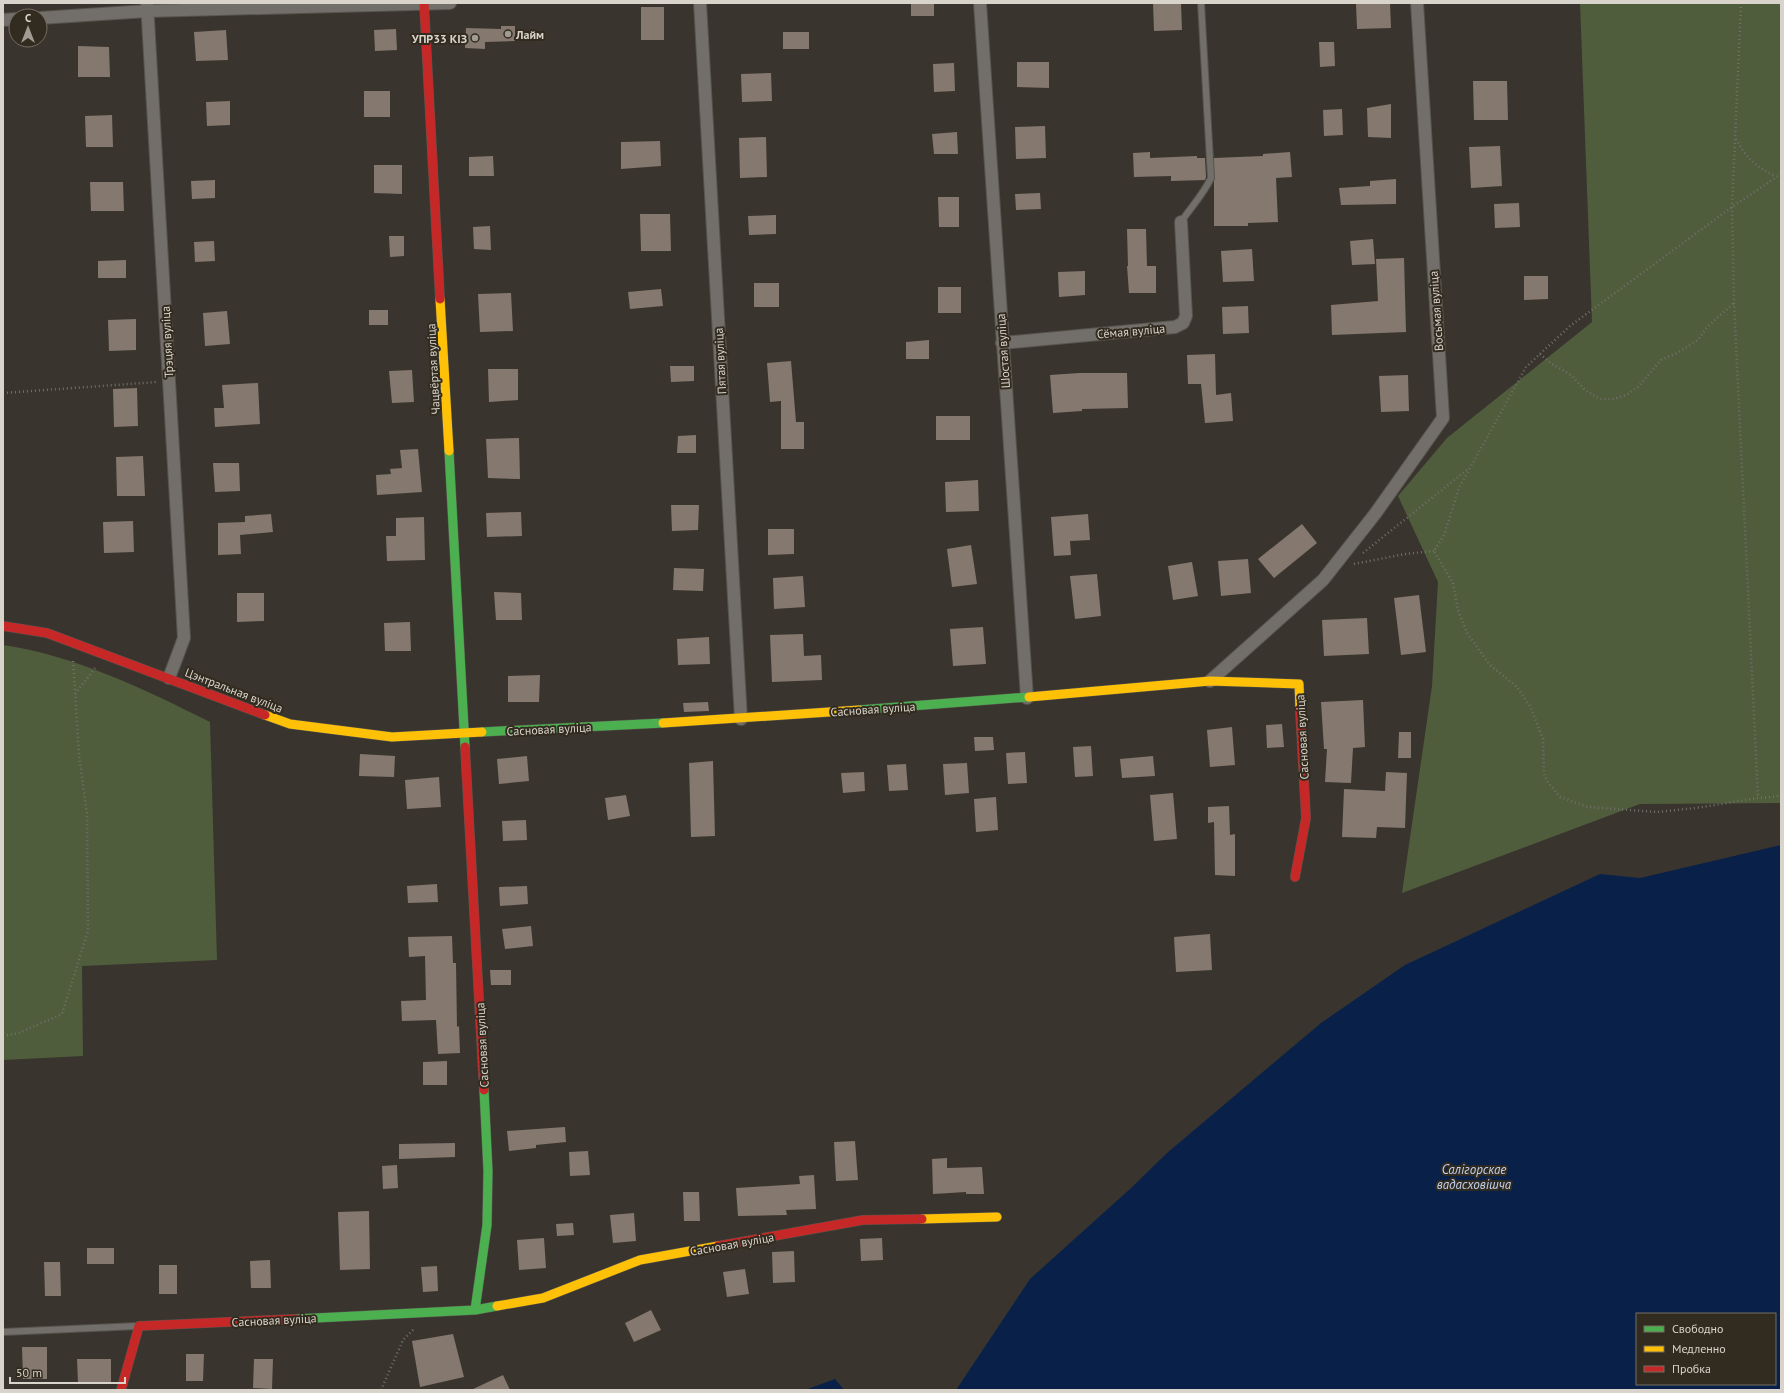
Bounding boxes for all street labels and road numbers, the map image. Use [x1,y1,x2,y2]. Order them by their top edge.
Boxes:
street label: Восьмая вуліца [1426,270,1446,352]
street label: Трэцяя вуліца [158,306,176,378]
street label: Шостая вуліца [993,313,1013,389]
street label: Сёмая вуліца [1096,321,1166,341]
street label: Чацвёртая вуліца [423,323,443,415]
street label: Пятая вуліца [711,327,729,395]
street label: Цэнтральная вуліца [183,664,285,716]
street label: Сасновая вуліца [1292,694,1312,780]
street label: Сасновая вуліца [830,699,916,719]
street label: Сасновая вуліца [506,719,592,739]
street label: Сасновая вуліца [472,1002,492,1088]
street label: Сасновая вуліца [689,1229,775,1259]
street label: Сасновая вуліца [231,1310,317,1330]

